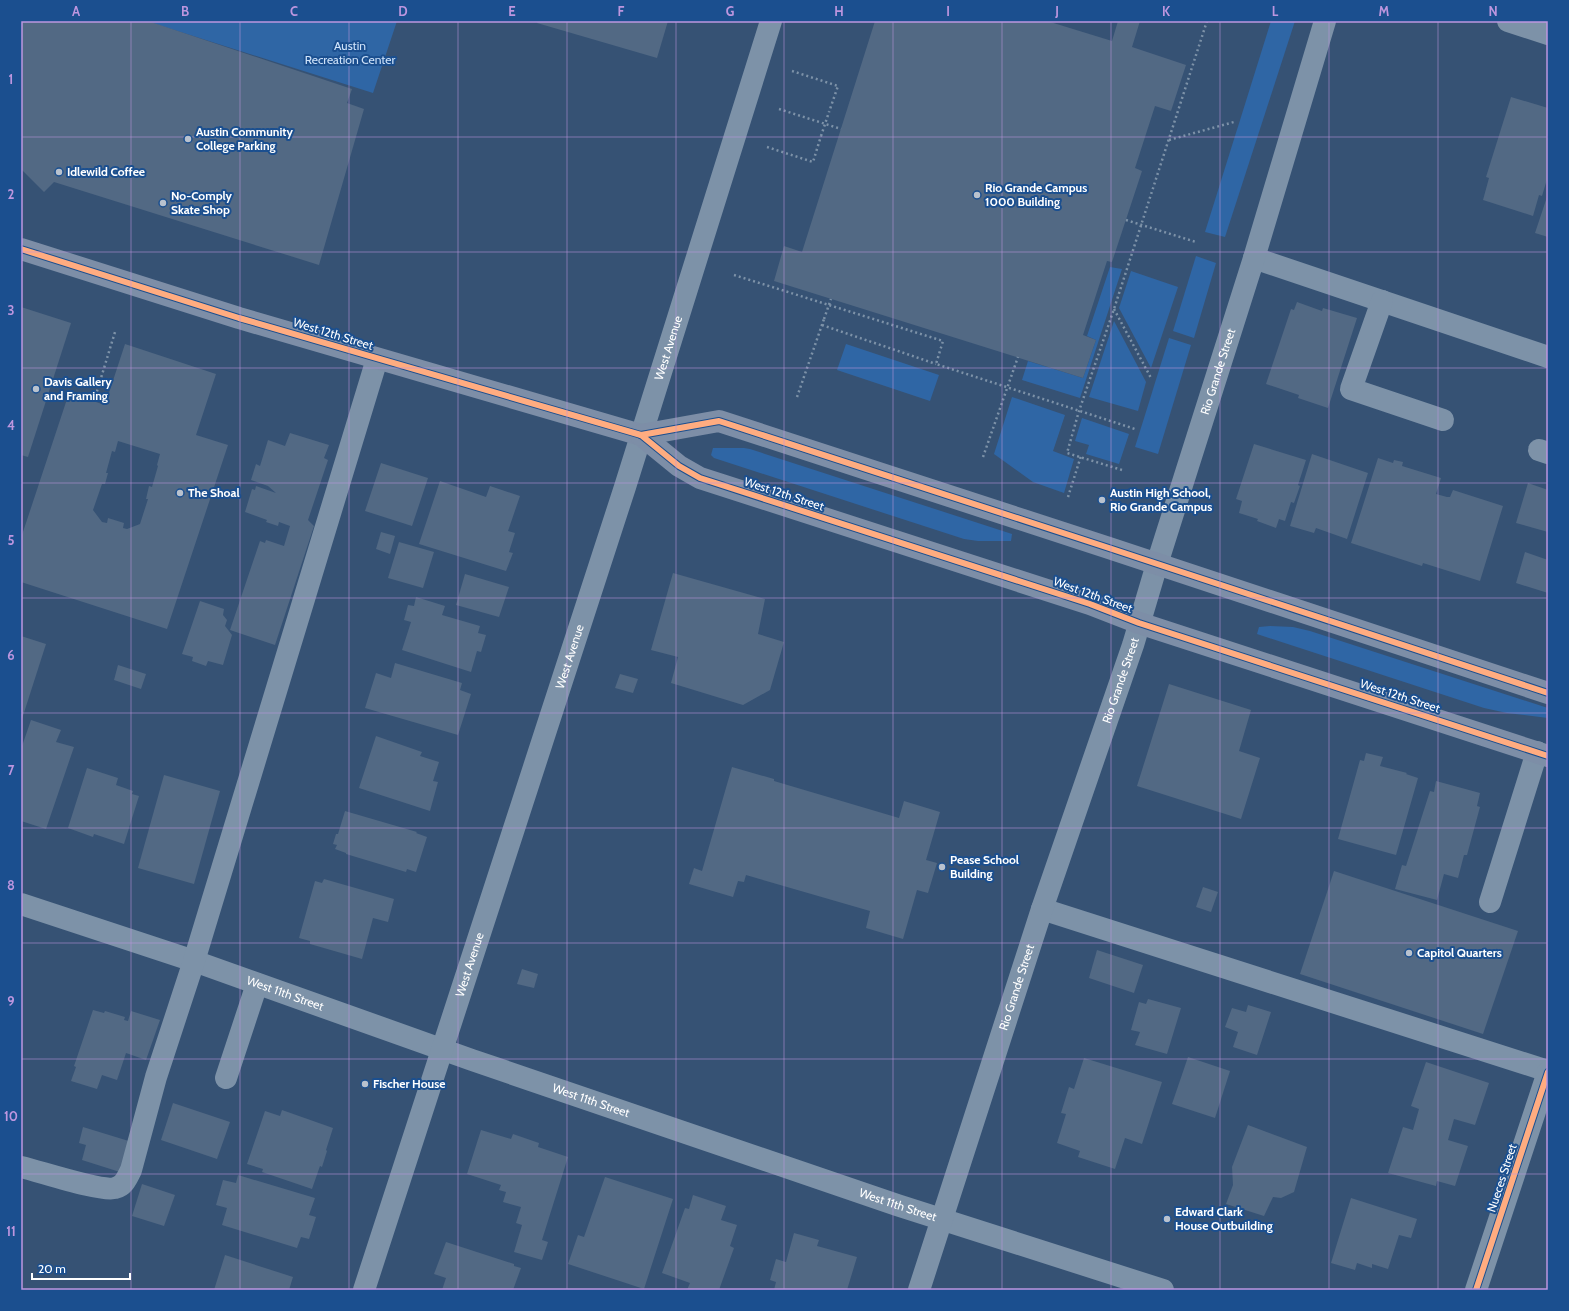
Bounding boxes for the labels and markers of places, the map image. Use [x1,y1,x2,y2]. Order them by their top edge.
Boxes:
place label: Austin Community College Parking [196,124,293,153]
marker: Austin Community College Parking [183,134,193,144]
place label: Idlewild Coffee [67,164,145,179]
marker: Idlewild Coffee [54,167,64,177]
place label: Rio Grande Campus 1000 Building [985,180,1087,209]
place label: No-Comply Skate Shop [171,188,233,217]
marker: Rio Grande Campus 1000 Building [972,190,982,200]
marker: No-Comply Skate Shop [158,198,168,208]
place label: Davis Gallery and Framing [44,374,112,403]
marker: Davis Gallery and Framing [31,384,41,394]
place label: The Shoal [188,485,240,500]
place label: Austin High School, Rio Grande Campus [1110,485,1212,514]
marker: The Shoal [175,488,185,498]
marker: Austin High School, Rio Grande Campus [1097,495,1107,505]
place label: Pease School Building [950,852,1019,881]
marker: Pease School Building [937,862,947,872]
place label: Capitol Quarters [1417,945,1502,960]
marker: Capitol Quarters [1404,948,1414,958]
place label: Fischer House [373,1076,445,1091]
marker: Fischer House [360,1079,370,1089]
place label: Edward Clark House Outbuilding [1175,1204,1273,1233]
marker: Edward Clark House Outbuilding [1162,1214,1172,1224]

